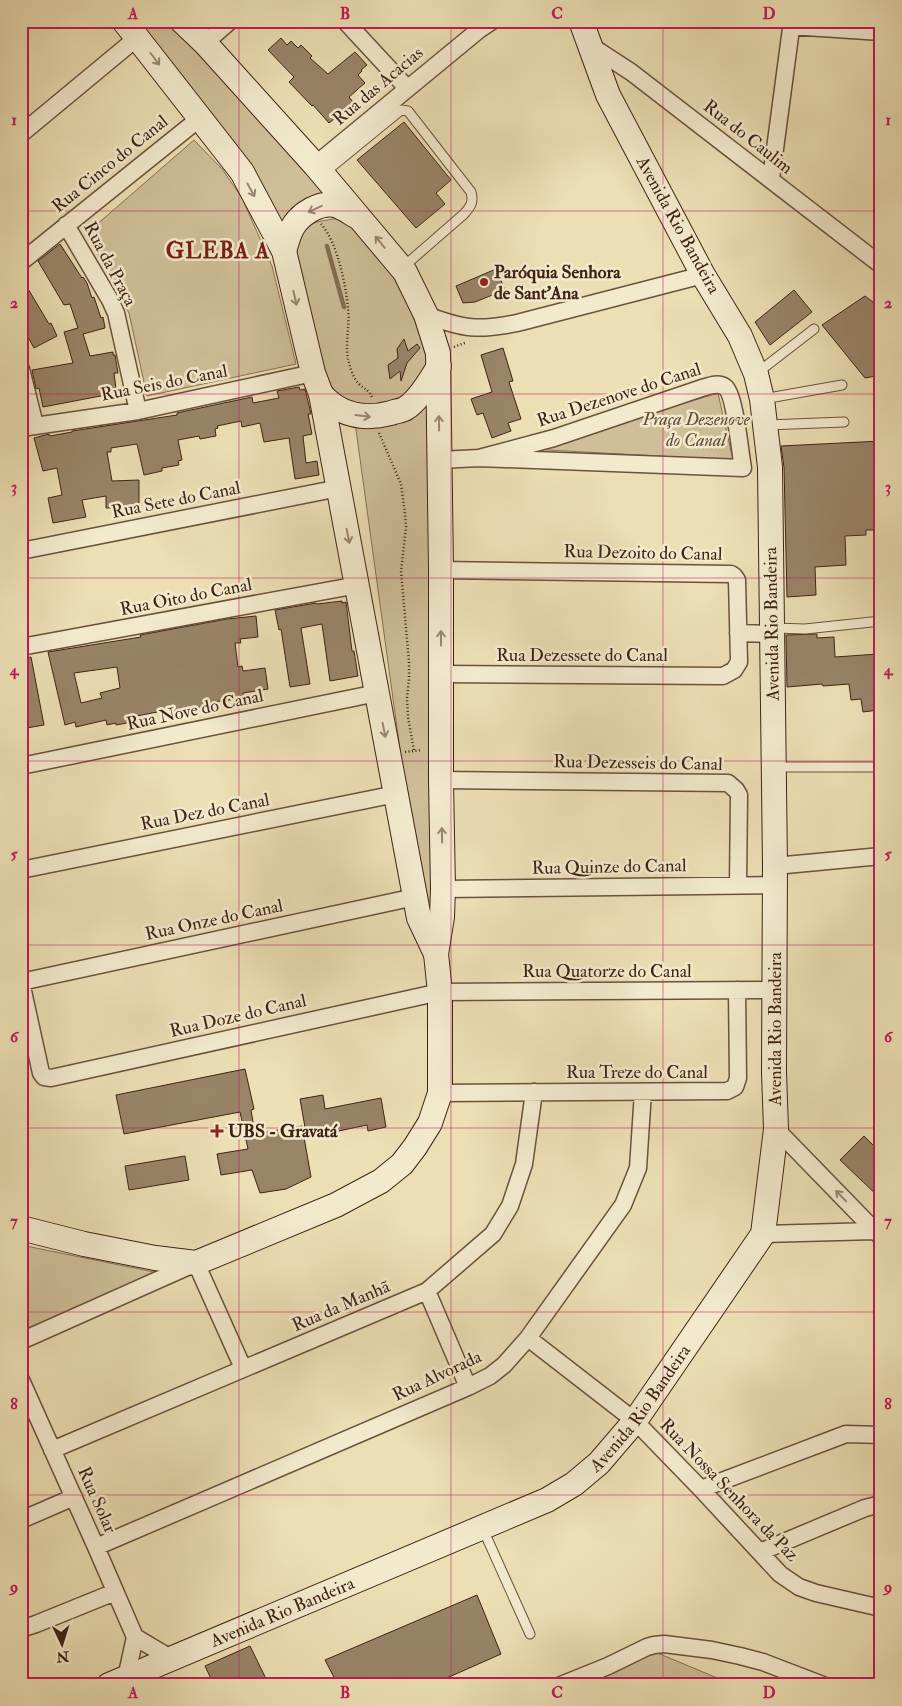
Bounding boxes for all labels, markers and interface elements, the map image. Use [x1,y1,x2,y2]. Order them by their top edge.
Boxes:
text: A [127,4,139,24]
text: B [340,4,350,24]
text: C [551,4,563,24]
text: D [762,4,776,24]
street label: Rua das Acacias [328,41,428,131]
one-way arrow [149,52,160,65]
street label: Rua do Caulim [698,95,798,179]
text: 1 [11,110,17,130]
street label: Rua Cinco do Canal [47,110,173,218]
text: 1 [885,110,891,130]
street label: Avenida Rio Bandeira [630,151,726,298]
one-way arrow [246,182,256,197]
one-way arrow [308,205,323,214]
street label: Rua da Praça [78,218,142,311]
one-way arrow [374,235,385,248]
district label: GLEBA A [166,237,270,265]
place label: Paróquia Senhora de Sant'Ana [494,261,621,305]
marker: Paróquia Senhora de Sant'Ana [478,276,490,288]
one-way arrow [291,290,300,306]
text: 2 [10,293,18,313]
text: 2 [884,293,892,313]
street label: Rua Dezenove do Canal [534,357,704,432]
street label: Rua Seis do Canal [99,359,230,407]
park label: Praça Dezenove do Canal [641,408,751,452]
one-way arrow [355,411,371,421]
one-way arrow [435,415,444,431]
street label: Rua Sete do Canal [110,476,243,524]
text: 3 [11,477,17,497]
text: 3 [885,477,891,497]
one-way arrow [344,527,353,543]
street label: Rua Dezoito do Canal [563,540,723,566]
street label: Avenida Rio Bandeira [759,546,785,702]
street label: Rua Oito do Canal [118,573,254,621]
one-way arrow [436,630,446,646]
street label: Rua Dezessete do Canal [496,644,668,667]
text: 4 [9,660,20,680]
text: 4 [883,660,894,680]
street label: Rua Nove do Canal [124,684,266,736]
one-way arrow [380,721,389,737]
street label: Rua Dezesseis do Canal [553,750,723,776]
street label: Rua Dez do Canal [139,788,272,836]
one-way arrow [437,828,447,844]
text: 5 [10,844,18,864]
text: 5 [884,844,892,864]
street label: Rua Quinze do Canal [531,854,687,880]
street label: Rua Onze do Canal [143,894,285,946]
street label: Avenida Rio Bandeira [764,951,787,1107]
street label: Rua Quatorze do Canal [522,960,692,983]
street label: Rua Doze do Canal [167,989,309,1043]
text: 6 [10,1027,20,1047]
text: 6 [884,1027,894,1047]
street label: Rua Treze do Canal [566,1061,708,1084]
place label: UBS - Gravatá [228,1120,338,1143]
marker: UBS - Gravatá [210,1124,224,1138]
one-way arrow [835,1190,847,1203]
text: 7 [10,1211,18,1231]
text: 7 [884,1211,892,1231]
street label: Rua da Manhã [289,1275,394,1337]
street label: Avenida Rio Bandeira [584,1340,696,1478]
street label: Rua Alvorada [389,1345,486,1407]
text: 8 [10,1394,18,1414]
text: 8 [884,1394,892,1414]
street label: Rua Nossa Senhora da Paz [655,1414,804,1567]
street label: Rua Solar [72,1463,122,1537]
street label: Avenida Rio Bandeira [206,1571,358,1653]
text: 9 [8,1577,18,1597]
text: 9 [882,1577,892,1597]
north arrow [38,1618,88,1668]
text: N [56,1647,71,1665]
text: A [127,1683,139,1703]
text: B [340,1683,350,1703]
text: C [551,1683,563,1703]
text: D [762,1683,776,1703]

